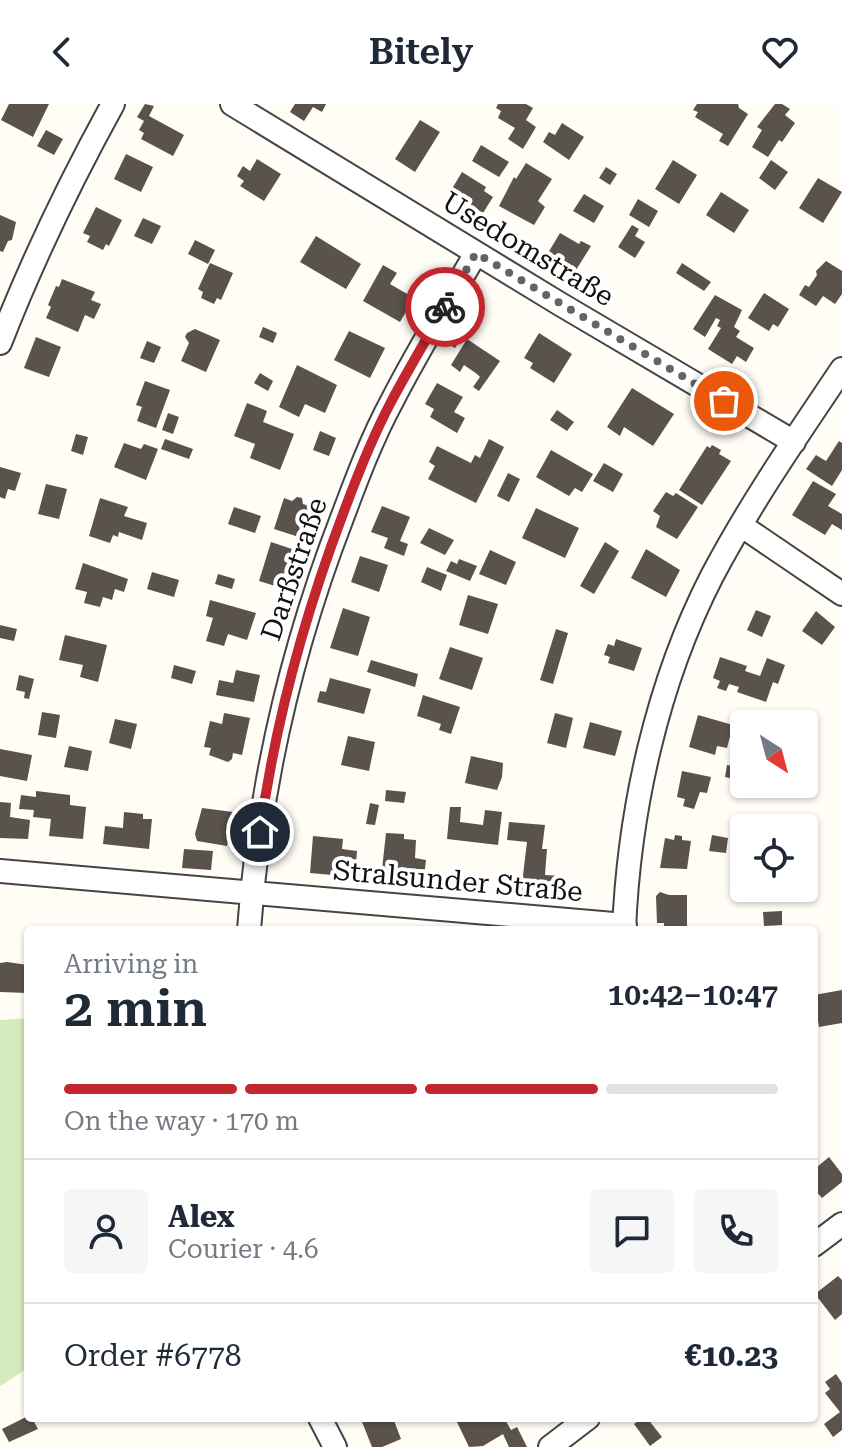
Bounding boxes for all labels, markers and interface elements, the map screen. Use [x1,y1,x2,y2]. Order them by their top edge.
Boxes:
icon: back [40,30,84,74]
icon: heart [758,30,802,74]
text: Bitely [369,31,473,73]
street label: Usedomstraße [436,185,620,313]
courier [405,267,485,347]
icon: bike [423,285,467,329]
pin [690,367,758,435]
icon: bag [702,379,746,423]
street label: Darßstraße [254,493,334,645]
north arrow [730,710,818,798]
map controls [730,710,818,902]
pin [226,798,294,866]
icon: home [238,810,282,854]
button: locate [730,814,818,902]
street label: Stralsunder Straße [332,854,584,908]
text: Arriving in [64,949,198,979]
text: 10:42–10:47 [608,977,778,1012]
text: 2 min [64,978,207,1039]
text: On the way · 170 m [64,1106,299,1136]
button: person [64,1189,148,1273]
button: chat [590,1189,674,1273]
button: phone [694,1189,778,1273]
text: Alex [168,1199,235,1234]
text: Courier · 4.6 [168,1234,318,1264]
text: Order #6778 [64,1338,242,1373]
text: €10.23 [685,1338,778,1373]

